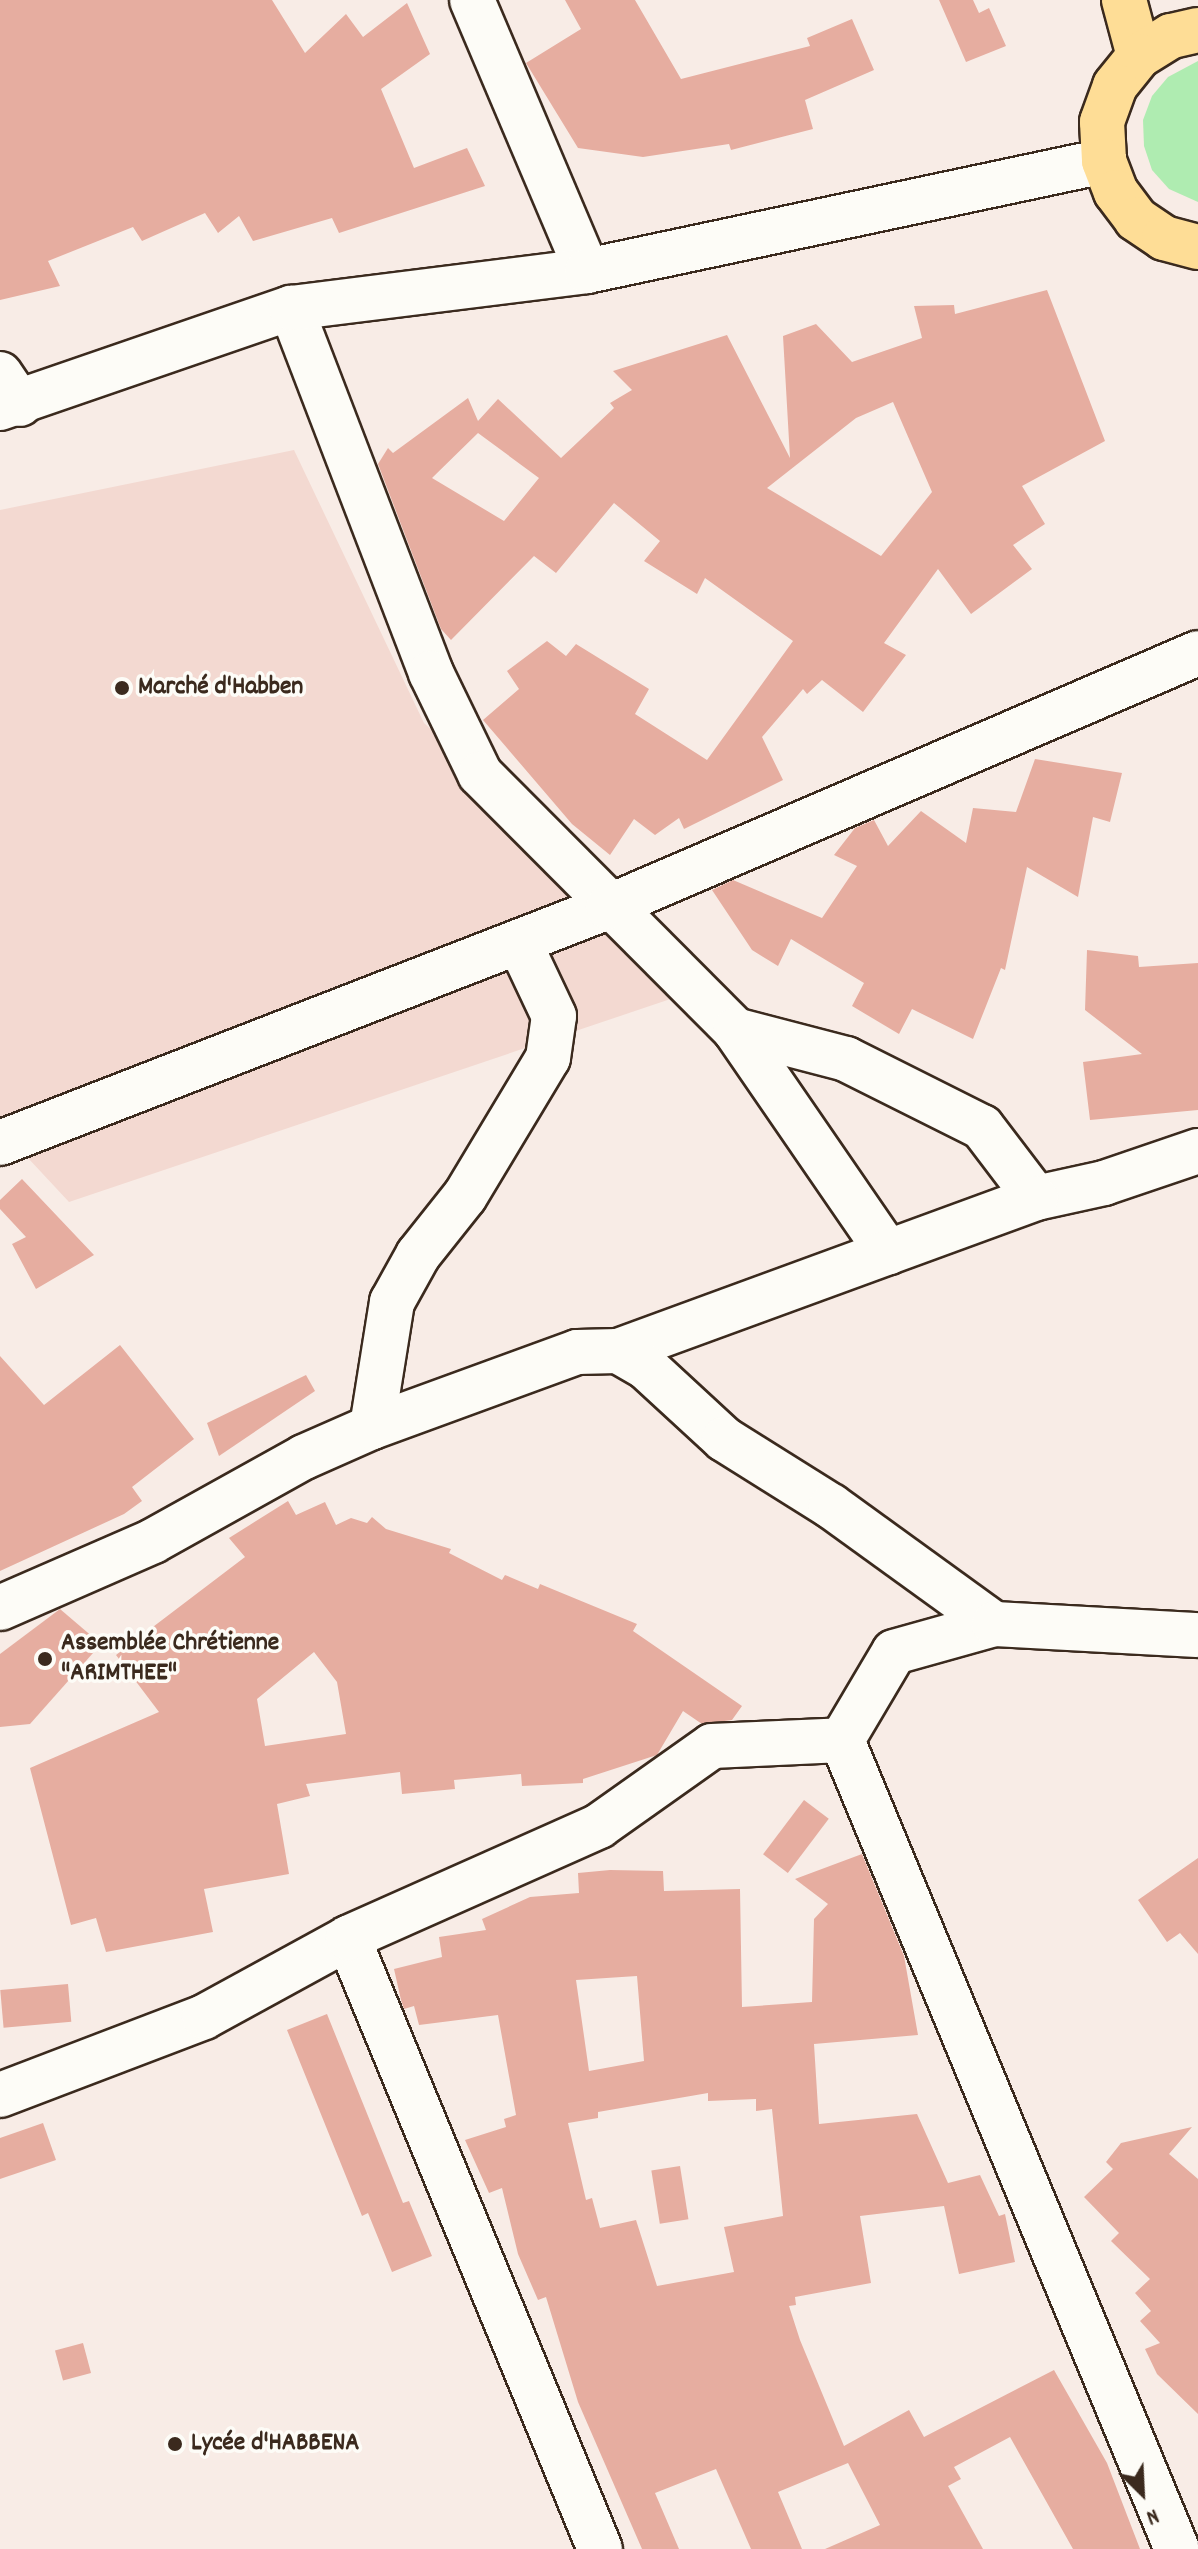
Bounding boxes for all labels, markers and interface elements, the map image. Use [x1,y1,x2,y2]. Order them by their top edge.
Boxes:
place label: Marché d'Habben [138,672,303,704]
marker: Marché d'Habben [113,679,131,697]
place label: Assemblée Chrétienne "ARIMTHEE" [61,1628,279,1690]
marker: Assemblée Chrétienne "ARIMTHEE" [36,1650,54,1668]
place label: Lycée d'HABBENA [191,2428,360,2460]
marker: Lycée d'HABBENA [166,2435,184,2453]
north arrow [1102,2453,1182,2533]
text: N [1141,2499,1163,2532]

